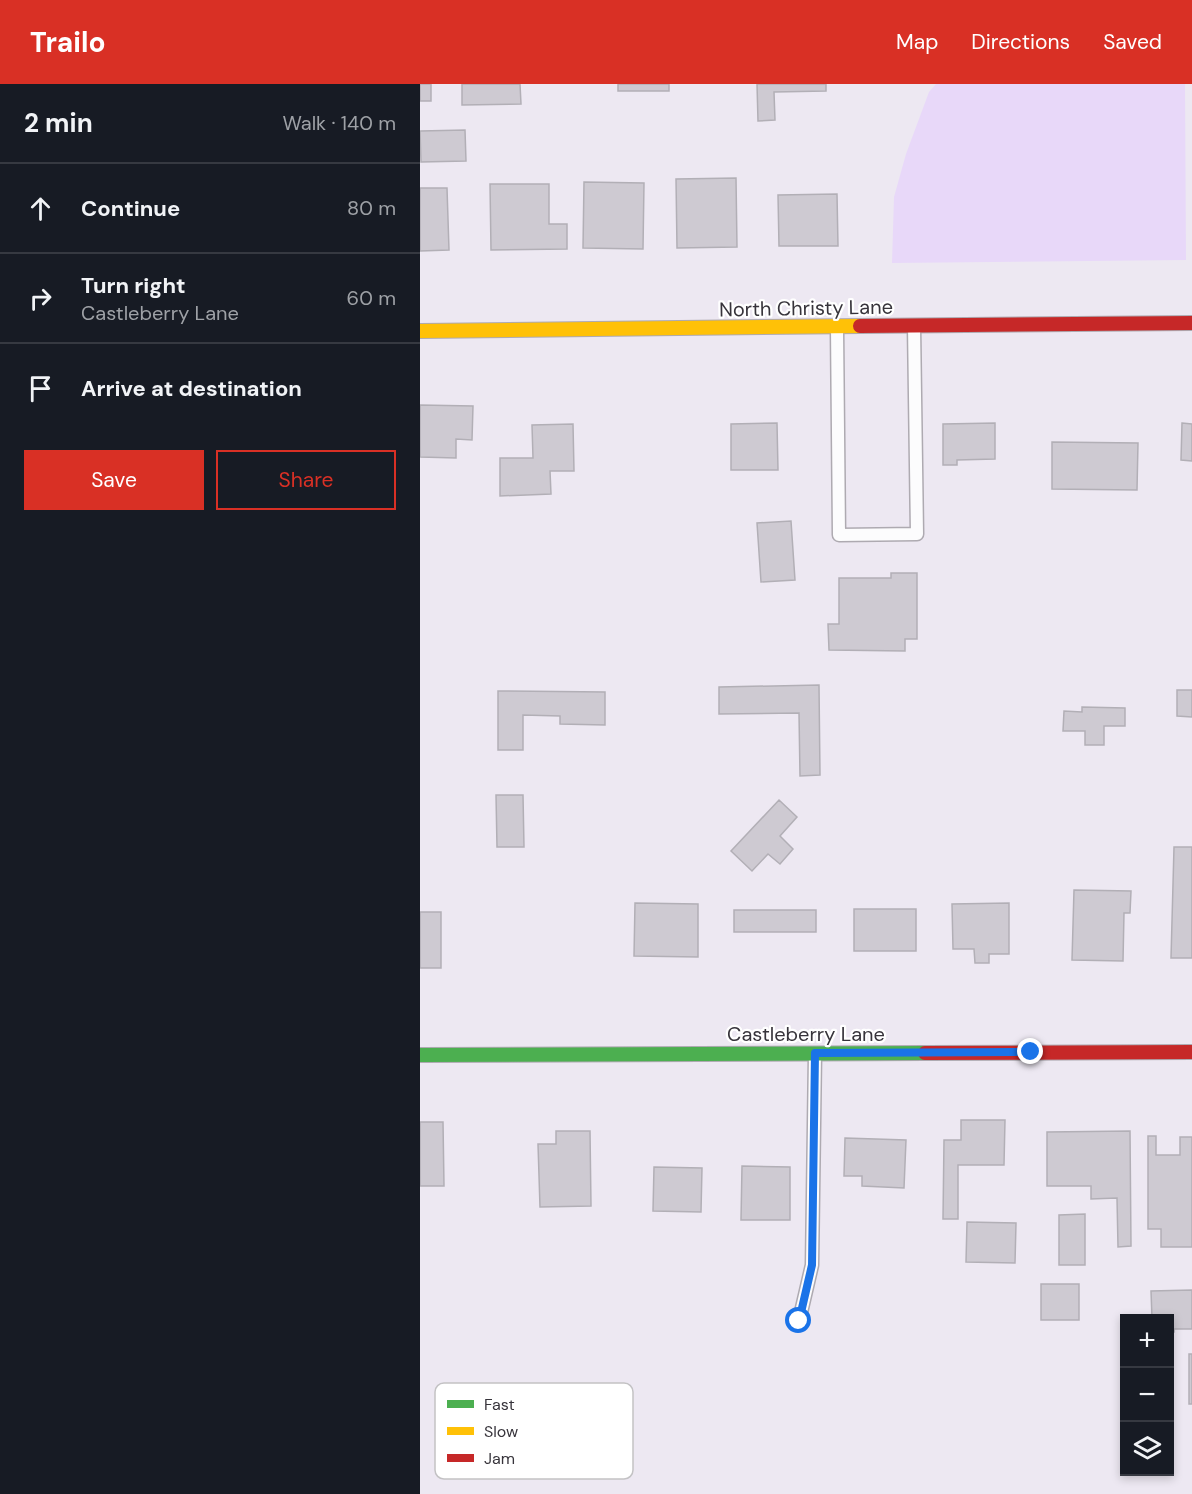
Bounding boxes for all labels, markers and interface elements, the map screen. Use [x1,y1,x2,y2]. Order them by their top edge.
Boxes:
text: Trailo [30,24,106,61]
text: Map [896,28,938,56]
text: Directions [971,28,1070,56]
text: Saved [1103,28,1162,56]
text: 2 min [24,106,93,140]
text: Walk · 140 m [282,110,396,136]
icon: ahead [24,192,57,225]
text: Continue [81,194,180,223]
text: 80 m [347,195,396,221]
text: Turn right [81,271,186,300]
icon: right [24,282,57,315]
text: 60 m [347,285,396,311]
street label: North Christy Lane [719,293,893,323]
text: Castleberry Lane [81,300,239,326]
icon: arrive [24,372,57,405]
text: Arrive at destination [81,374,302,403]
button: Save [24,450,204,510]
button: Share [216,450,396,510]
street label: Castleberry Lane [727,1021,885,1047]
route end [1017,1038,1043,1064]
route start [785,1307,811,1333]
map controls [1120,1314,1174,1476]
button: + [1120,1314,1174,1368]
button: − [1120,1368,1174,1422]
legend [435,1383,633,1479]
text: Fast [484,1394,515,1415]
text: Slow [484,1421,518,1442]
button: layers [1120,1422,1174,1476]
text: Jam [484,1448,515,1469]

